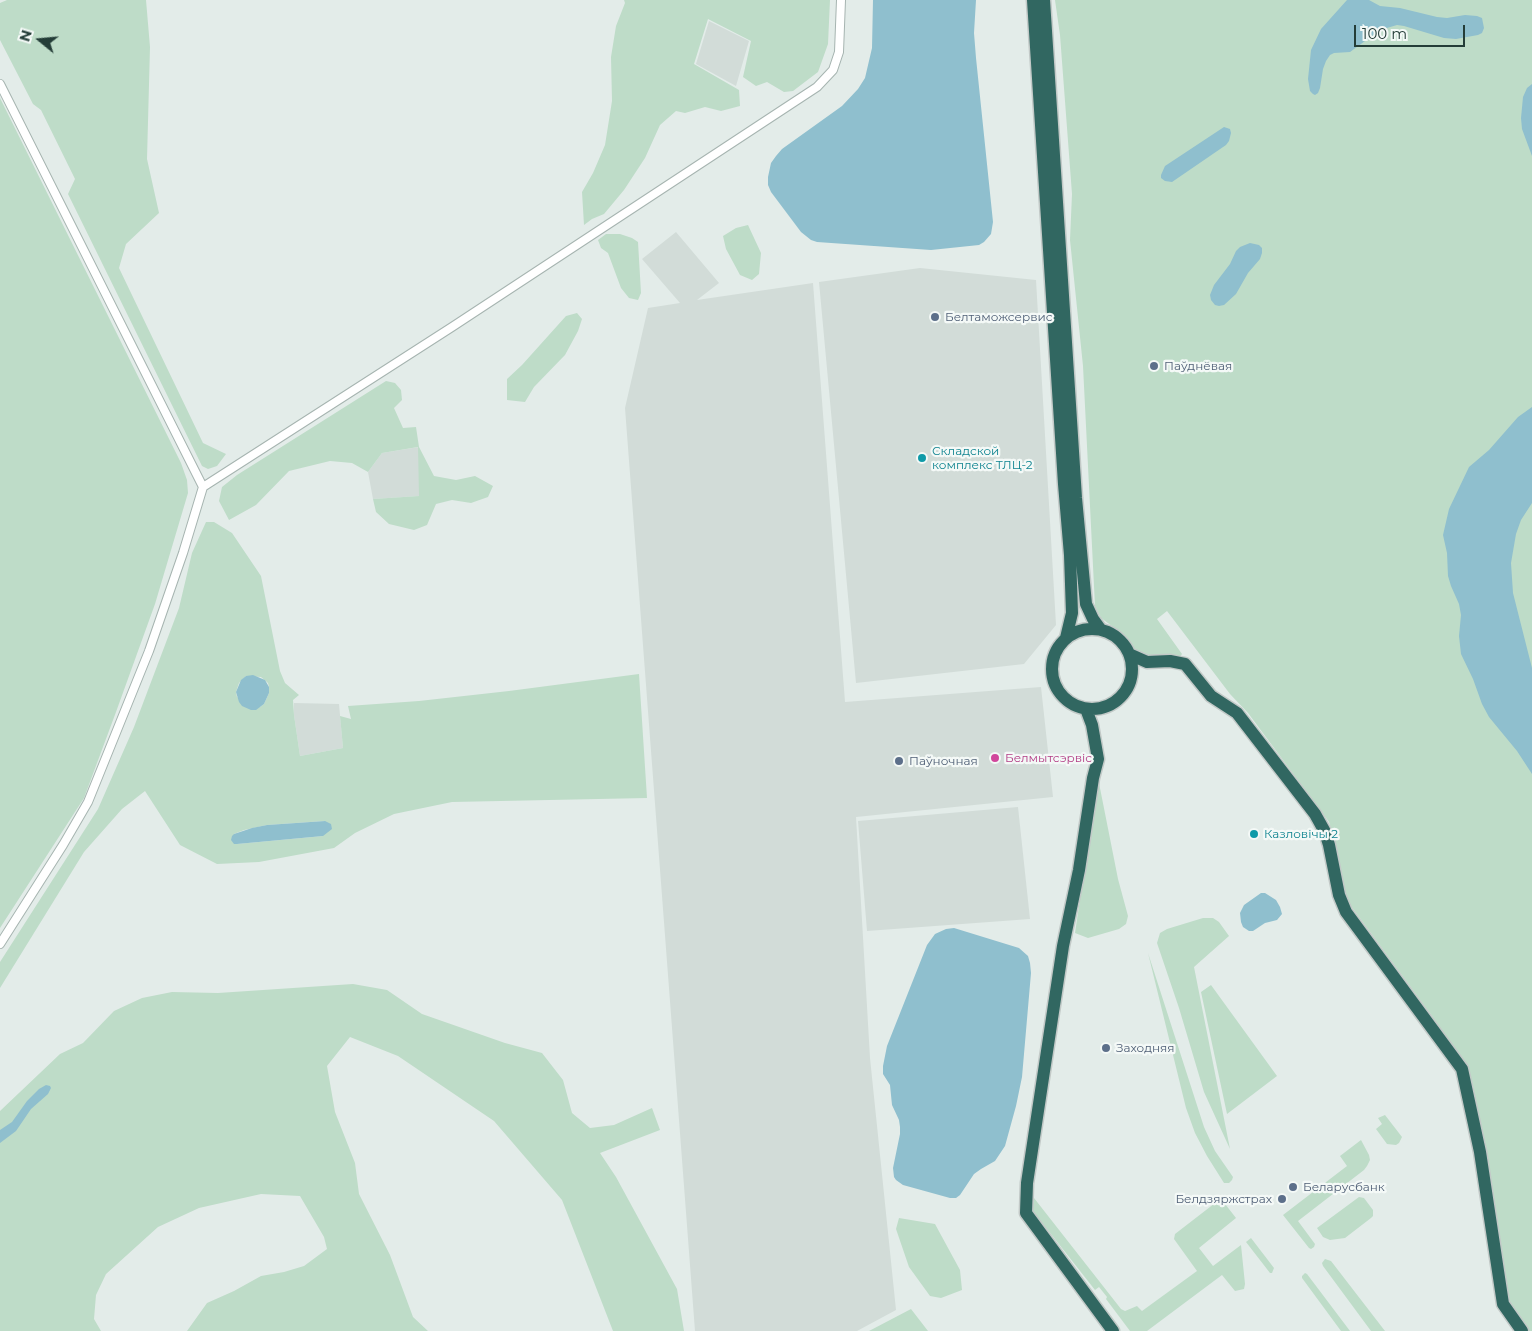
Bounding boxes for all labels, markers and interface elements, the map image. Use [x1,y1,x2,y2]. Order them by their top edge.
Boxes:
north arrow [15,15,65,65]
scale bar [1357,15,1468,47]
text: 100 m [1362,24,1407,43]
text: N [15,28,36,44]
place label: Белтаможсервис [945,310,1052,324]
marker: Белтаможсервис [929,311,941,323]
place label: Паўднёвая [1164,359,1232,373]
marker: Паўднёвая [1148,360,1160,372]
place label: Складской комплекс ТЛЦ-2 [932,444,1033,472]
marker: Складской комплекс ТЛЦ-2 [916,452,928,464]
place label: Белмытсэрвіс [1005,751,1092,765]
marker: Белмытсэрвіс [989,752,1001,764]
place label: Паўночная [909,754,978,768]
marker: Паўночная [893,755,905,767]
place label: Казловічы 2 [1264,827,1338,841]
marker: Казловічы 2 [1248,828,1260,840]
place label: Заходняя [1116,1041,1175,1055]
marker: Заходняя [1100,1042,1112,1054]
place label: Беларусбанк [1303,1180,1385,1194]
marker: Беларусбанк [1287,1181,1299,1193]
place label: Белдзяржстрах [1175,1192,1272,1206]
marker: Белдзяржстрах [1276,1193,1288,1205]

